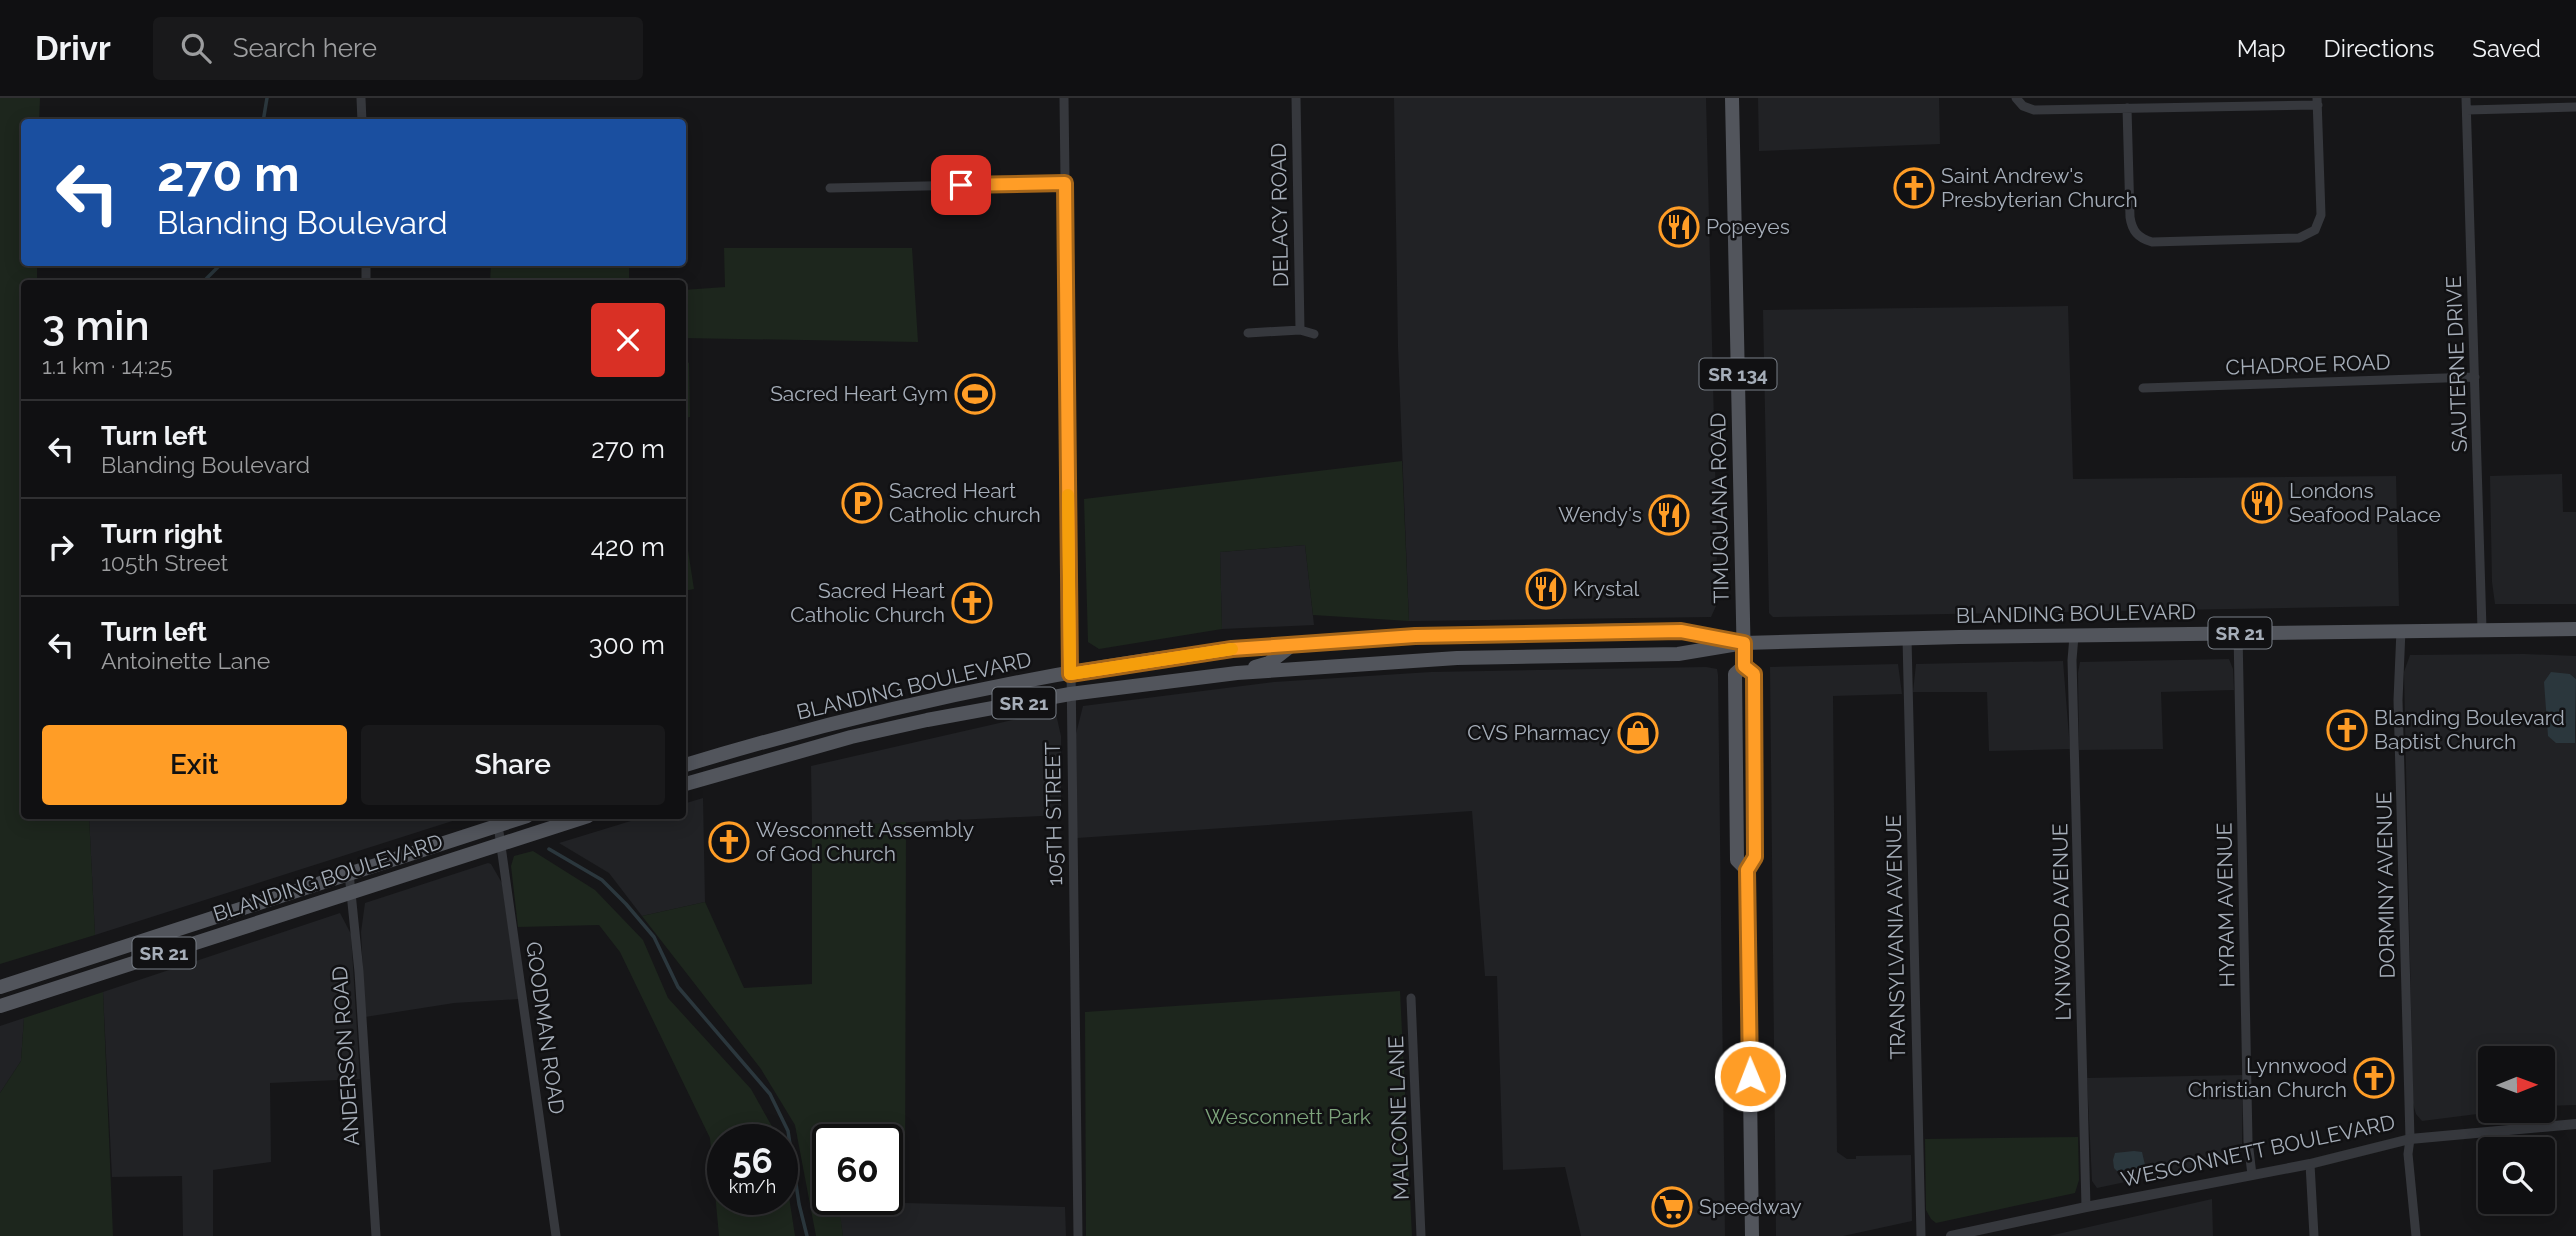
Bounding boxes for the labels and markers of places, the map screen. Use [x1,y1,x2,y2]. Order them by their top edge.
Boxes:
pin [931,155,991,215]
place label: Saint Andrew's Presbyterian Church [1941,163,2138,212]
church icon: Saint Andrew's Presbyterian Church [1893,167,1935,209]
restaurant icon: Popeyes [1658,206,1700,248]
place label: Popeyes [1706,214,1790,239]
sports icon: Sacred Heart Gym [954,373,996,415]
place label: Sacred Heart Gym [770,381,948,406]
place label: Sacred Heart Catholic church [889,478,1041,527]
place label: Londons Seafood Palace [2289,478,2441,527]
parking icon: Sacred Heart Catholic church [841,482,883,524]
restaurant icon: Londons Seafood Palace [2241,482,2283,524]
restaurant icon: Wendy's [1648,494,1690,536]
place label: Wendy's [1558,502,1642,527]
restaurant icon: Krystal [1525,568,1567,610]
place label: Krystal [1573,576,1640,601]
place label: Sacred Heart Catholic Church [790,578,945,627]
church icon: Sacred Heart Catholic Church [951,582,993,624]
place label: Blanding Boulevard Baptist Church [2374,705,2565,754]
church icon: Blanding Boulevard Baptist Church [2326,709,2368,751]
shop icon: CVS Pharmacy [1617,712,1659,754]
place label: CVS Pharmacy [1467,720,1611,745]
place label: Wesconnett Assembly of God Church [756,817,974,866]
church icon: Wesconnett Assembly of God Church [708,821,750,863]
place label: Lynnwood Christian Church [2188,1053,2347,1102]
church icon: Lynnwood Christian Church [2353,1057,2395,1099]
supermarket icon: Speedway [1651,1186,1693,1228]
place label: Speedway [1699,1194,1802,1219]

